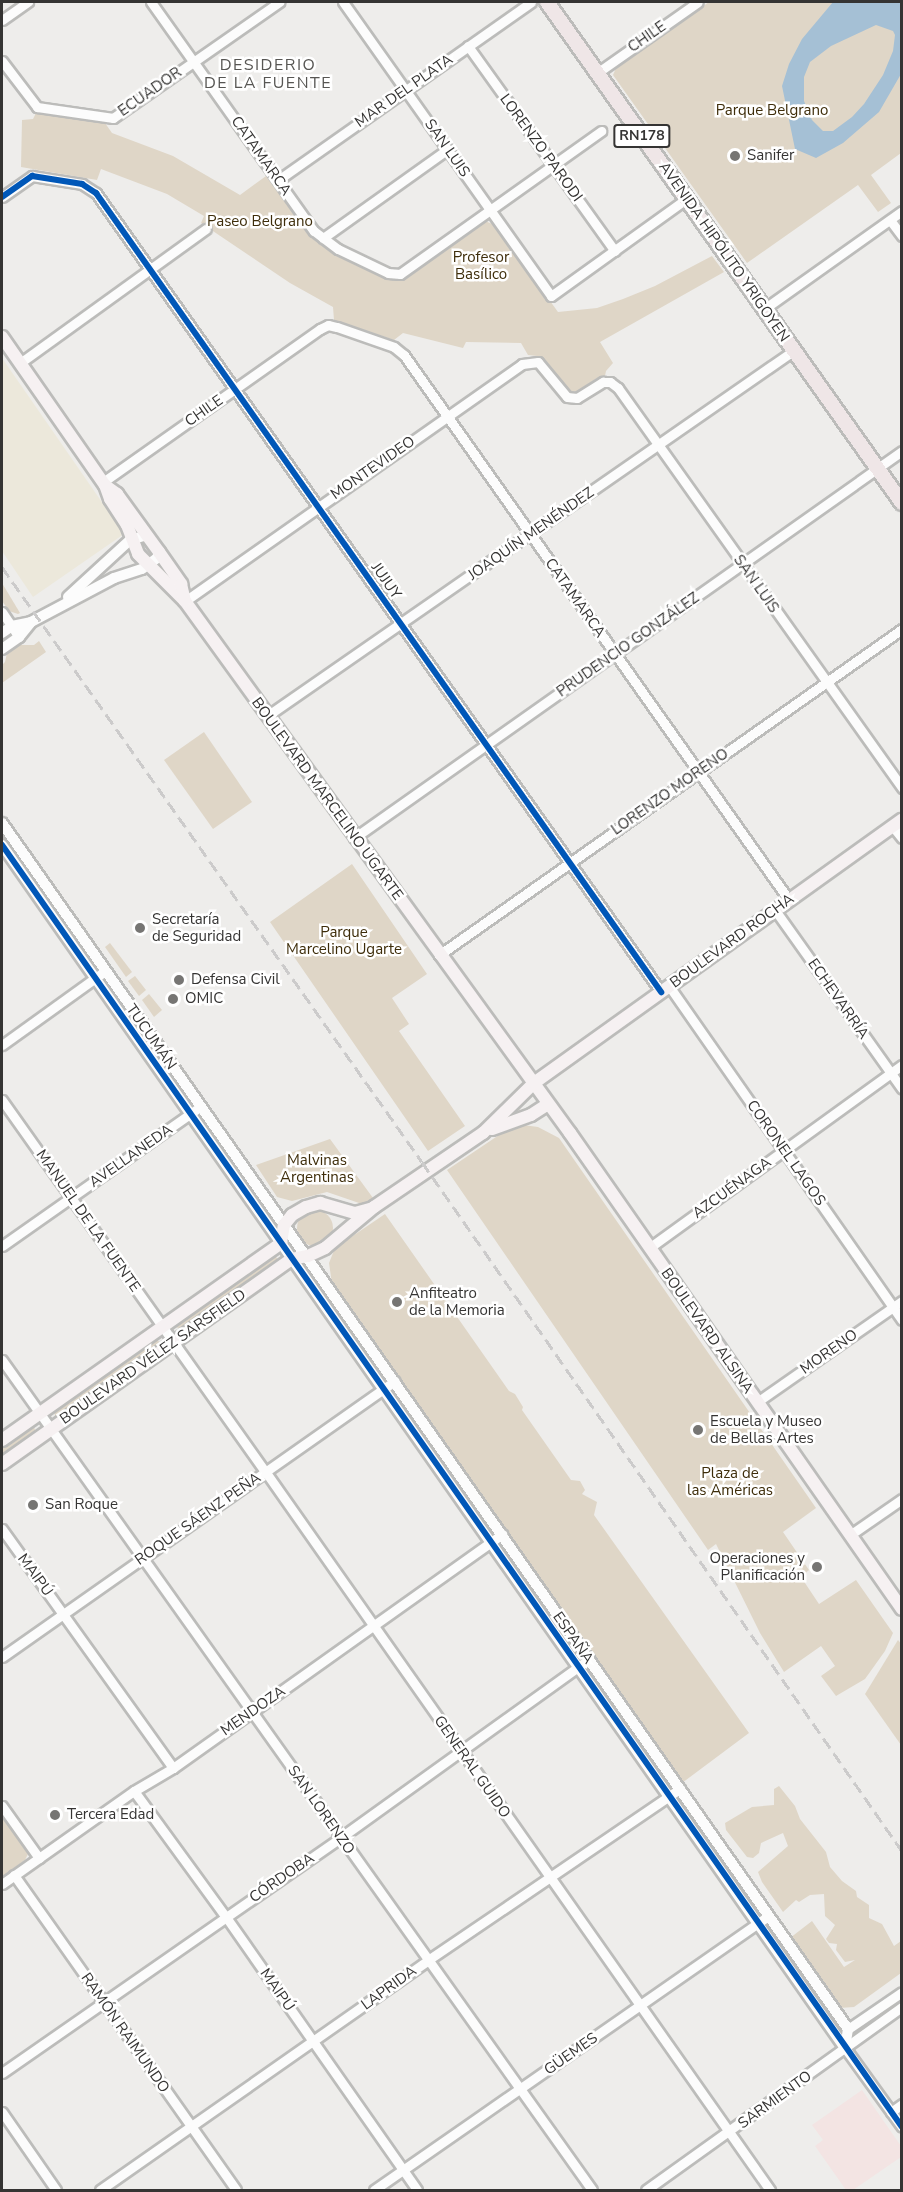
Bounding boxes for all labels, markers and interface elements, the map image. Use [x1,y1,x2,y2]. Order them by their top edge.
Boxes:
street label: CHILE [625,18,669,56]
street label: MAR DEL PLATA [352,51,456,131]
district label: DESIDERIO DE LA FUENTE [204,55,332,93]
street label: ECUADOR [115,64,185,120]
street label: LORENZO PARODI [496,91,586,205]
park label: Parque Belgrano [716,102,828,120]
street label: CATAMARCA [227,113,295,199]
street label: SAN LUIS [420,115,474,181]
road number: RN178 [612,125,672,147]
place label: Sanifer [747,147,794,165]
marker: Sanifer [728,149,742,163]
street label: AVENIDA HIPÓLITO YRIGOYEN [655,159,793,345]
park label: Paseo Belgrano [207,213,313,231]
park label: Profesor Basílico [453,248,509,283]
street label: CHILE [182,392,226,430]
street label: MONTEVIDEO [327,432,419,504]
street label: JOAQUÍN MENÉNDEZ [465,484,597,584]
street label: SAN LUIS [729,551,783,617]
street label: CATAMARCA [541,555,609,641]
street label: JUJUY [367,559,405,603]
street label: PRUDENCIO GONZÁLEZ [553,589,703,701]
street label: BOULEVARD MARCELINO UGARTE [247,694,407,904]
street label: LORENZO MORENO [608,745,732,839]
street label: BOULEVARD ROCHA [667,890,797,992]
place label: Secretaría de Seguridad [152,910,241,945]
marker: Secretaría de Seguridad [133,921,147,935]
park label: Parque Marcelino Ugarte [286,923,402,958]
street label: ECHEVARRÍA [804,955,872,1043]
place label: Defensa Civil [191,971,280,989]
marker: Defensa Civil [172,973,186,987]
place label: OMIC [185,990,223,1008]
marker: OMIC [166,992,180,1006]
street label: TUCUMÁN [122,1001,180,1073]
street label: CORONEL LAGOS [743,1097,829,1209]
street label: AVELLANEDA [86,1121,176,1191]
street label: MANUEL DE LA FUENTE [32,1146,144,1296]
park label: Malvinas Argentinas [280,1151,354,1186]
street label: AZCUÉNAGA [689,1153,775,1223]
street label: BOULEVARD ALSINA [657,1265,757,1397]
place label: Anfiteatro de la Memoria [409,1284,505,1319]
street label: BOULEVARD VÉLEZ SARSFIELD [57,1286,249,1428]
marker: Anfiteatro de la Memoria [390,1295,404,1309]
street label: MORENO [797,1326,861,1378]
place label: Escuela y Museo de Bellas Artes [710,1412,822,1447]
marker: Escuela y Museo de Bellas Artes [691,1423,705,1437]
park label: Plaza de las Américas [687,1464,773,1499]
street label: ROQUE SÁENZ PEÑA [132,1469,264,1569]
place label: San Roque [45,1496,118,1514]
marker: San Roque [26,1498,40,1512]
place label: Operaciones y Planificación [709,1549,805,1584]
street label: MAIPÚ [14,1550,56,1600]
marker: Operaciones y Planificación [810,1560,824,1574]
street label: ESPAÑA [549,1609,597,1667]
street label: MENDOZA [217,1682,289,1740]
street label: GENERAL GUIDO [430,1712,514,1822]
street label: SAN LORENZO [284,1762,358,1858]
place label: Tercera Edad [67,1806,154,1824]
marker: Tercera Edad [48,1808,62,1822]
street label: CÓRDOBA [246,1849,318,1907]
street label: LAPRIDA [358,1962,420,2014]
street label: MAIPÚ [256,1965,298,2015]
street label: RAMÓN RAIMUNDO [77,1970,173,2096]
street label: GÜEMES [541,2029,601,2079]
street label: SARMIENTO [735,2067,815,2133]

